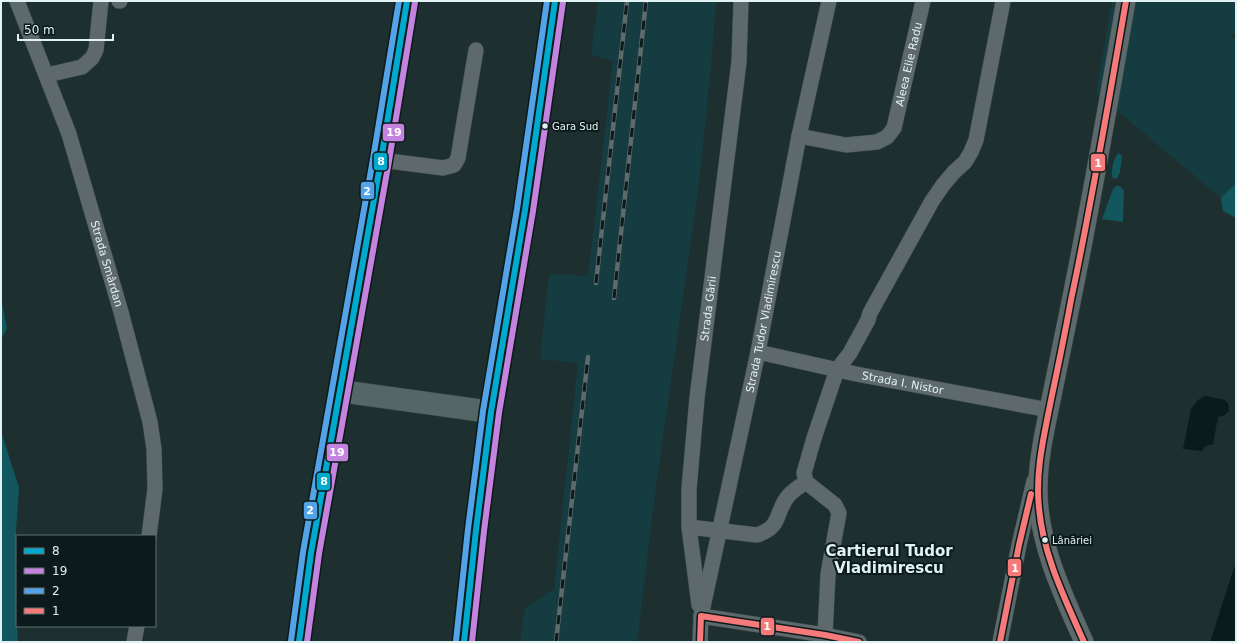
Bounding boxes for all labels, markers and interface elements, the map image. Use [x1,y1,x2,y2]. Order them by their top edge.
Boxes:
scale bar [18,16,113,42]
street label: Aleea Elie Radu [893,21,924,108]
text: 50 m [24,23,55,37]
marker: Gara Sud [540,121,550,131]
place label: Gara Sud [552,121,598,132]
line badge: 19 [382,123,405,142]
text: 19 [386,126,402,139]
line badge: 8 [373,152,388,171]
line badge: 1 [1090,153,1106,172]
text: 8 [377,155,385,168]
text: 1 [1094,157,1102,170]
line badge: 2 [360,181,375,200]
text: 2 [363,185,371,198]
street label: Strada Smârdan [88,219,126,308]
street label: Strada Tudor Vladimirescu [743,249,784,394]
street label: Strada Gării [698,275,719,342]
street label: Strada I. Nistor [861,369,945,397]
line badge: 19 [326,443,349,462]
text: 19 [329,446,345,459]
line badge: 8 [316,472,331,491]
text: 8 [320,475,328,488]
line badge: 2 [303,501,318,520]
text: 2 [306,504,314,517]
legend [16,535,156,627]
marker: Lânăriei [1040,535,1050,545]
place label: Lânăriei [1052,535,1092,546]
district label: Cartierul Tudor Vladimirescu [825,542,953,577]
text: 8 [52,544,60,558]
line badge: 1 [1007,558,1022,577]
text: 1 [1011,562,1019,575]
text: 19 [52,564,67,578]
text: 2 [52,584,60,598]
text: 1 [52,604,60,618]
line badge: 1 [760,617,775,636]
text: 1 [763,620,771,633]

